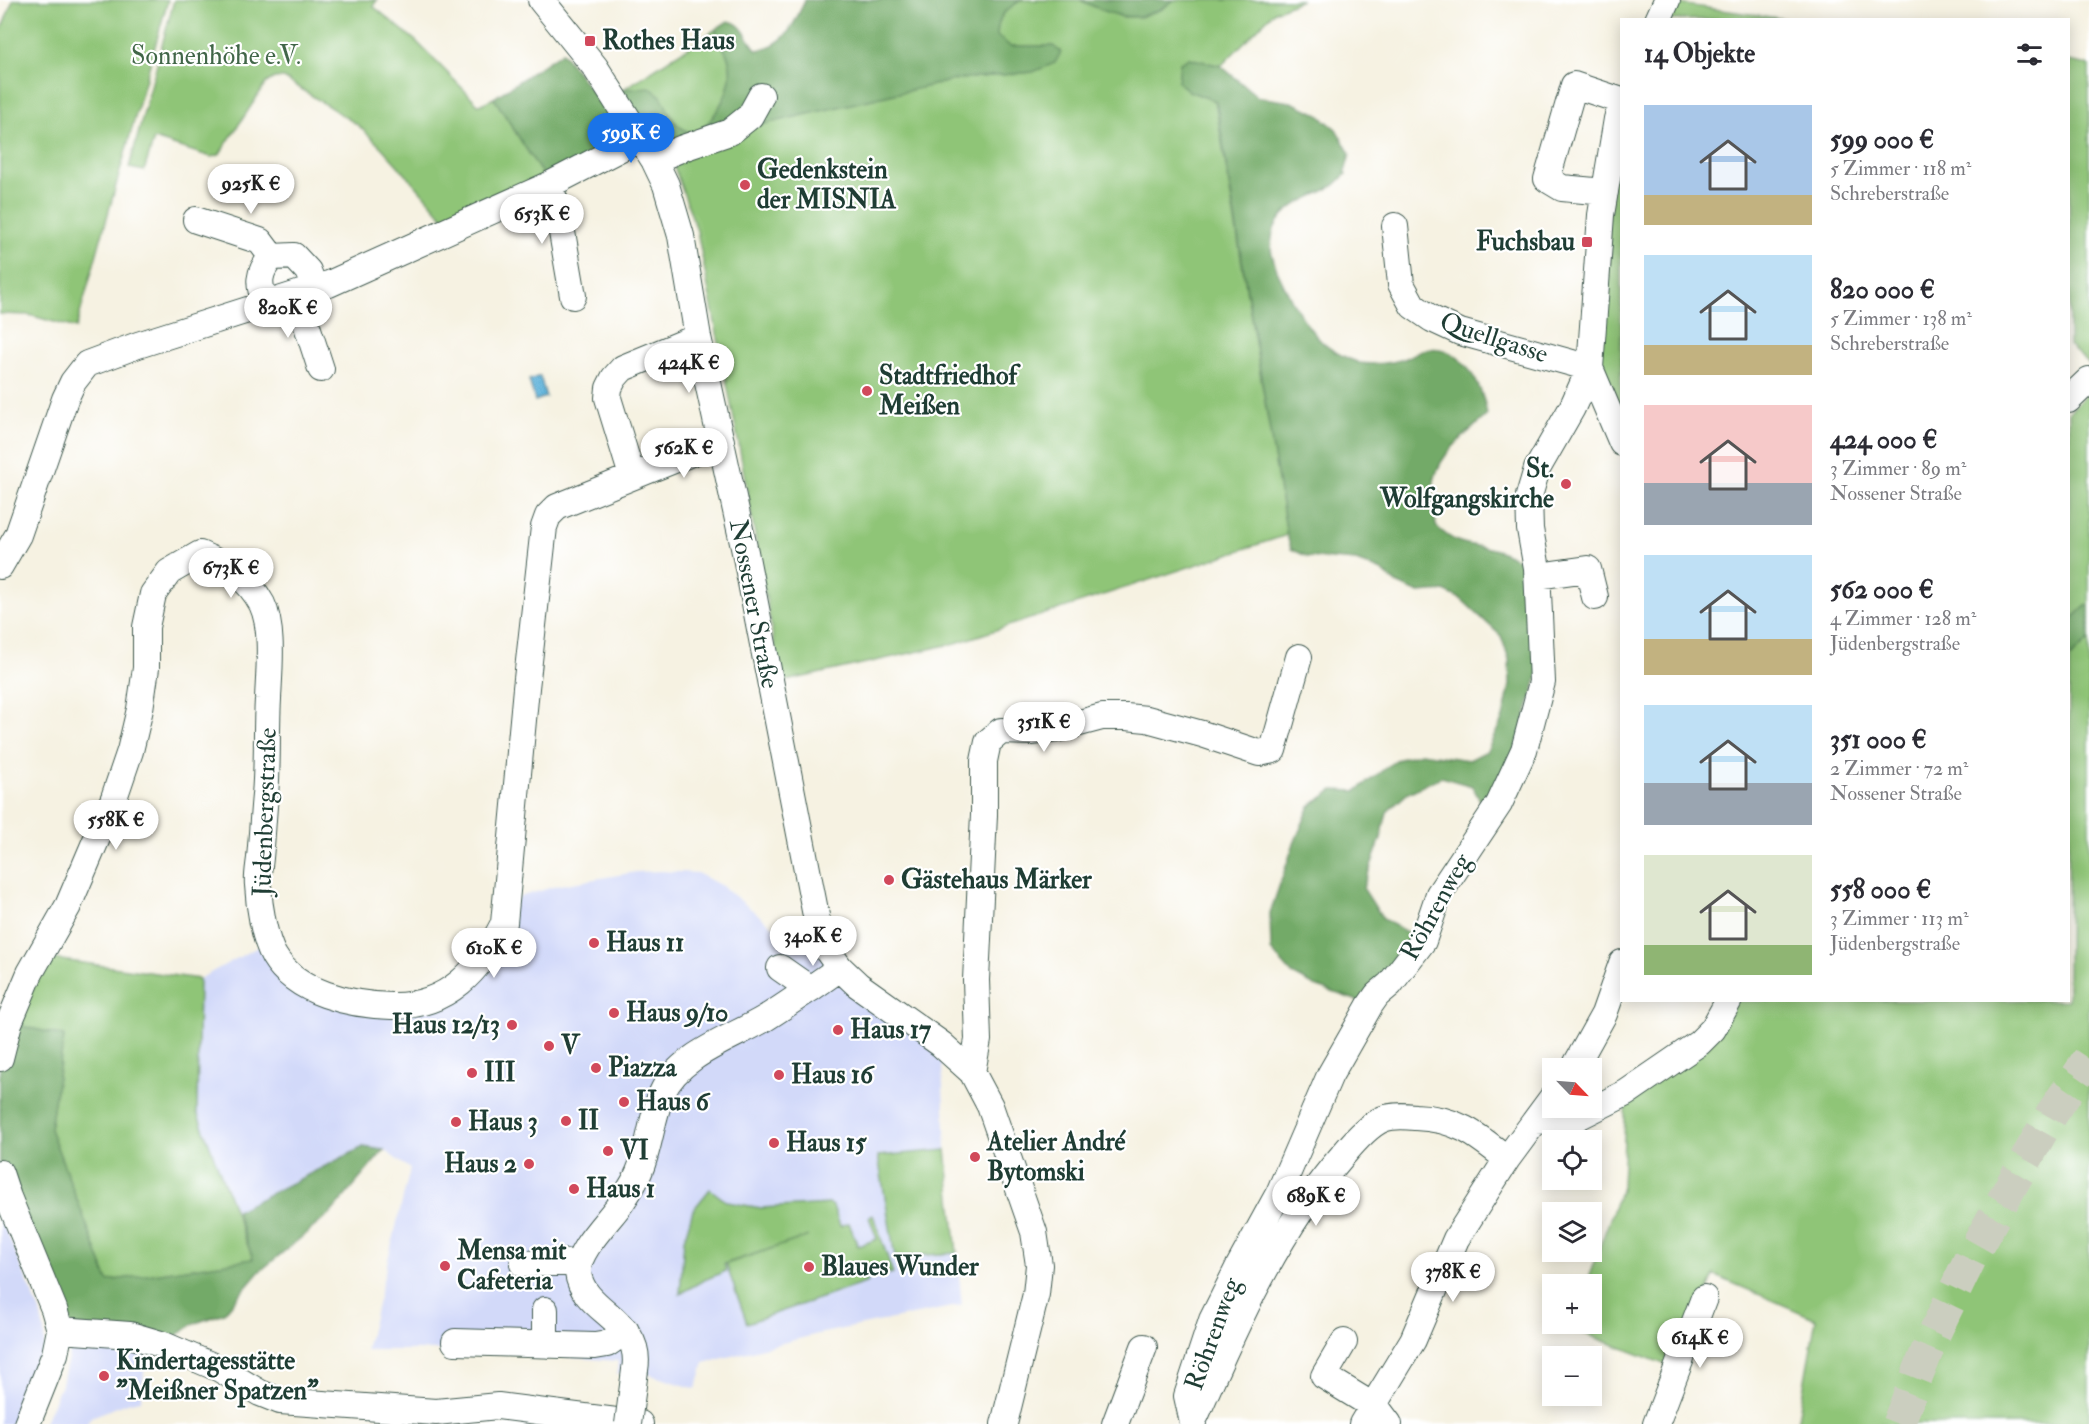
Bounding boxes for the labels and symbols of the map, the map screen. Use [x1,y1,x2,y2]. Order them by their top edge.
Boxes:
place label: Rothes Haus [602,25,735,57]
marker: Rothes Haus [583,34,597,48]
park label: Sonnenhöhe e.V. [131,40,301,72]
pin: 599K € [582,113,680,164]
place label: Gedenkstein der MISNIA [757,154,897,216]
pin: 925K € [202,164,300,215]
marker: Gedenkstein der MISNIA [738,178,752,192]
pin: 653K € [493,194,591,245]
place label: Fuchsbau [1476,226,1576,258]
marker: Fuchsbau [1580,235,1594,249]
pin: 820K € [239,288,337,339]
street label: Quellgasse [1436,306,1552,371]
pin: 424K € [640,343,738,394]
place label: Stadtfriedhof Meißen [878,360,1021,422]
marker: Stadtfriedhof Meißen [860,384,874,398]
pin: 562K € [635,428,733,479]
place label: St. Wolfgangskirche [1379,453,1554,516]
marker: St. Wolfgangskirche [1559,477,1573,491]
street label: Nossener Straße [722,517,786,691]
pin: 673K € [182,548,280,599]
pin: 351K € [995,702,1093,753]
street label: Jüdenbergstraße [246,727,284,898]
pin: 558K € [67,800,165,851]
street label: Röhrenweg [1394,847,1479,966]
place label: Gästehaus Märker [901,864,1092,896]
marker: Gästehaus Märker [882,873,896,887]
pin: 340K € [764,916,862,967]
place label: Haus 11 [606,927,684,959]
pin: 610K € [445,928,543,979]
marker: Haus 11 [587,936,601,950]
place label: Haus 9/10 [626,997,728,1029]
marker: Haus 9/10 [607,1006,621,1020]
place label: Haus 12/13 [392,1009,500,1041]
place label: Haus 17 [850,1014,931,1046]
marker: Haus 12/13 [505,1018,519,1032]
marker: Haus 17 [831,1023,845,1037]
place label: V [560,1030,581,1062]
marker: V [542,1039,556,1053]
place label: Piazza [608,1052,678,1084]
place label: III [484,1057,516,1089]
north arrow [1542,1058,1602,1118]
place label: Haus 16 [791,1059,875,1091]
marker: Piazza [589,1061,603,1075]
marker: III [465,1066,479,1080]
marker: Haus 16 [772,1068,786,1082]
place label: Haus 6 [636,1086,711,1118]
marker: Haus 6 [617,1095,631,1109]
place label: II [578,1105,599,1137]
place label: Haus 3 [468,1106,538,1138]
marker: II [559,1114,573,1128]
marker: Haus 3 [449,1115,463,1129]
place label: Atelier André Bytomski [986,1126,1127,1189]
place label: Haus 15 [786,1127,867,1159]
place label: VI [619,1135,649,1167]
marker: Haus 15 [767,1136,781,1150]
marker: VI [601,1144,615,1158]
place label: Haus 2 [444,1148,517,1180]
marker: Atelier André Bytomski [968,1150,982,1164]
marker: Haus 2 [522,1157,536,1171]
place label: Haus 1 [586,1173,655,1205]
pin: 689K € [1267,1176,1365,1227]
marker: Haus 1 [567,1182,581,1196]
place label: Mensa mit Cafeteria [456,1235,567,1297]
place label: Blaues Wunder [821,1251,979,1283]
pin: 378K € [1404,1252,1502,1303]
marker: Mensa mit Cafeteria [438,1259,452,1273]
marker: Blaues Wunder [802,1260,816,1274]
street label: Röhrenweg [1178,1272,1249,1395]
pin: 614K € [1651,1318,1749,1369]
place label: Kindertagesstätte "Meißner Spatzen" [116,1345,319,1408]
marker: Kindertagesstätte "Meißner Spatzen" [97,1369,111,1383]

